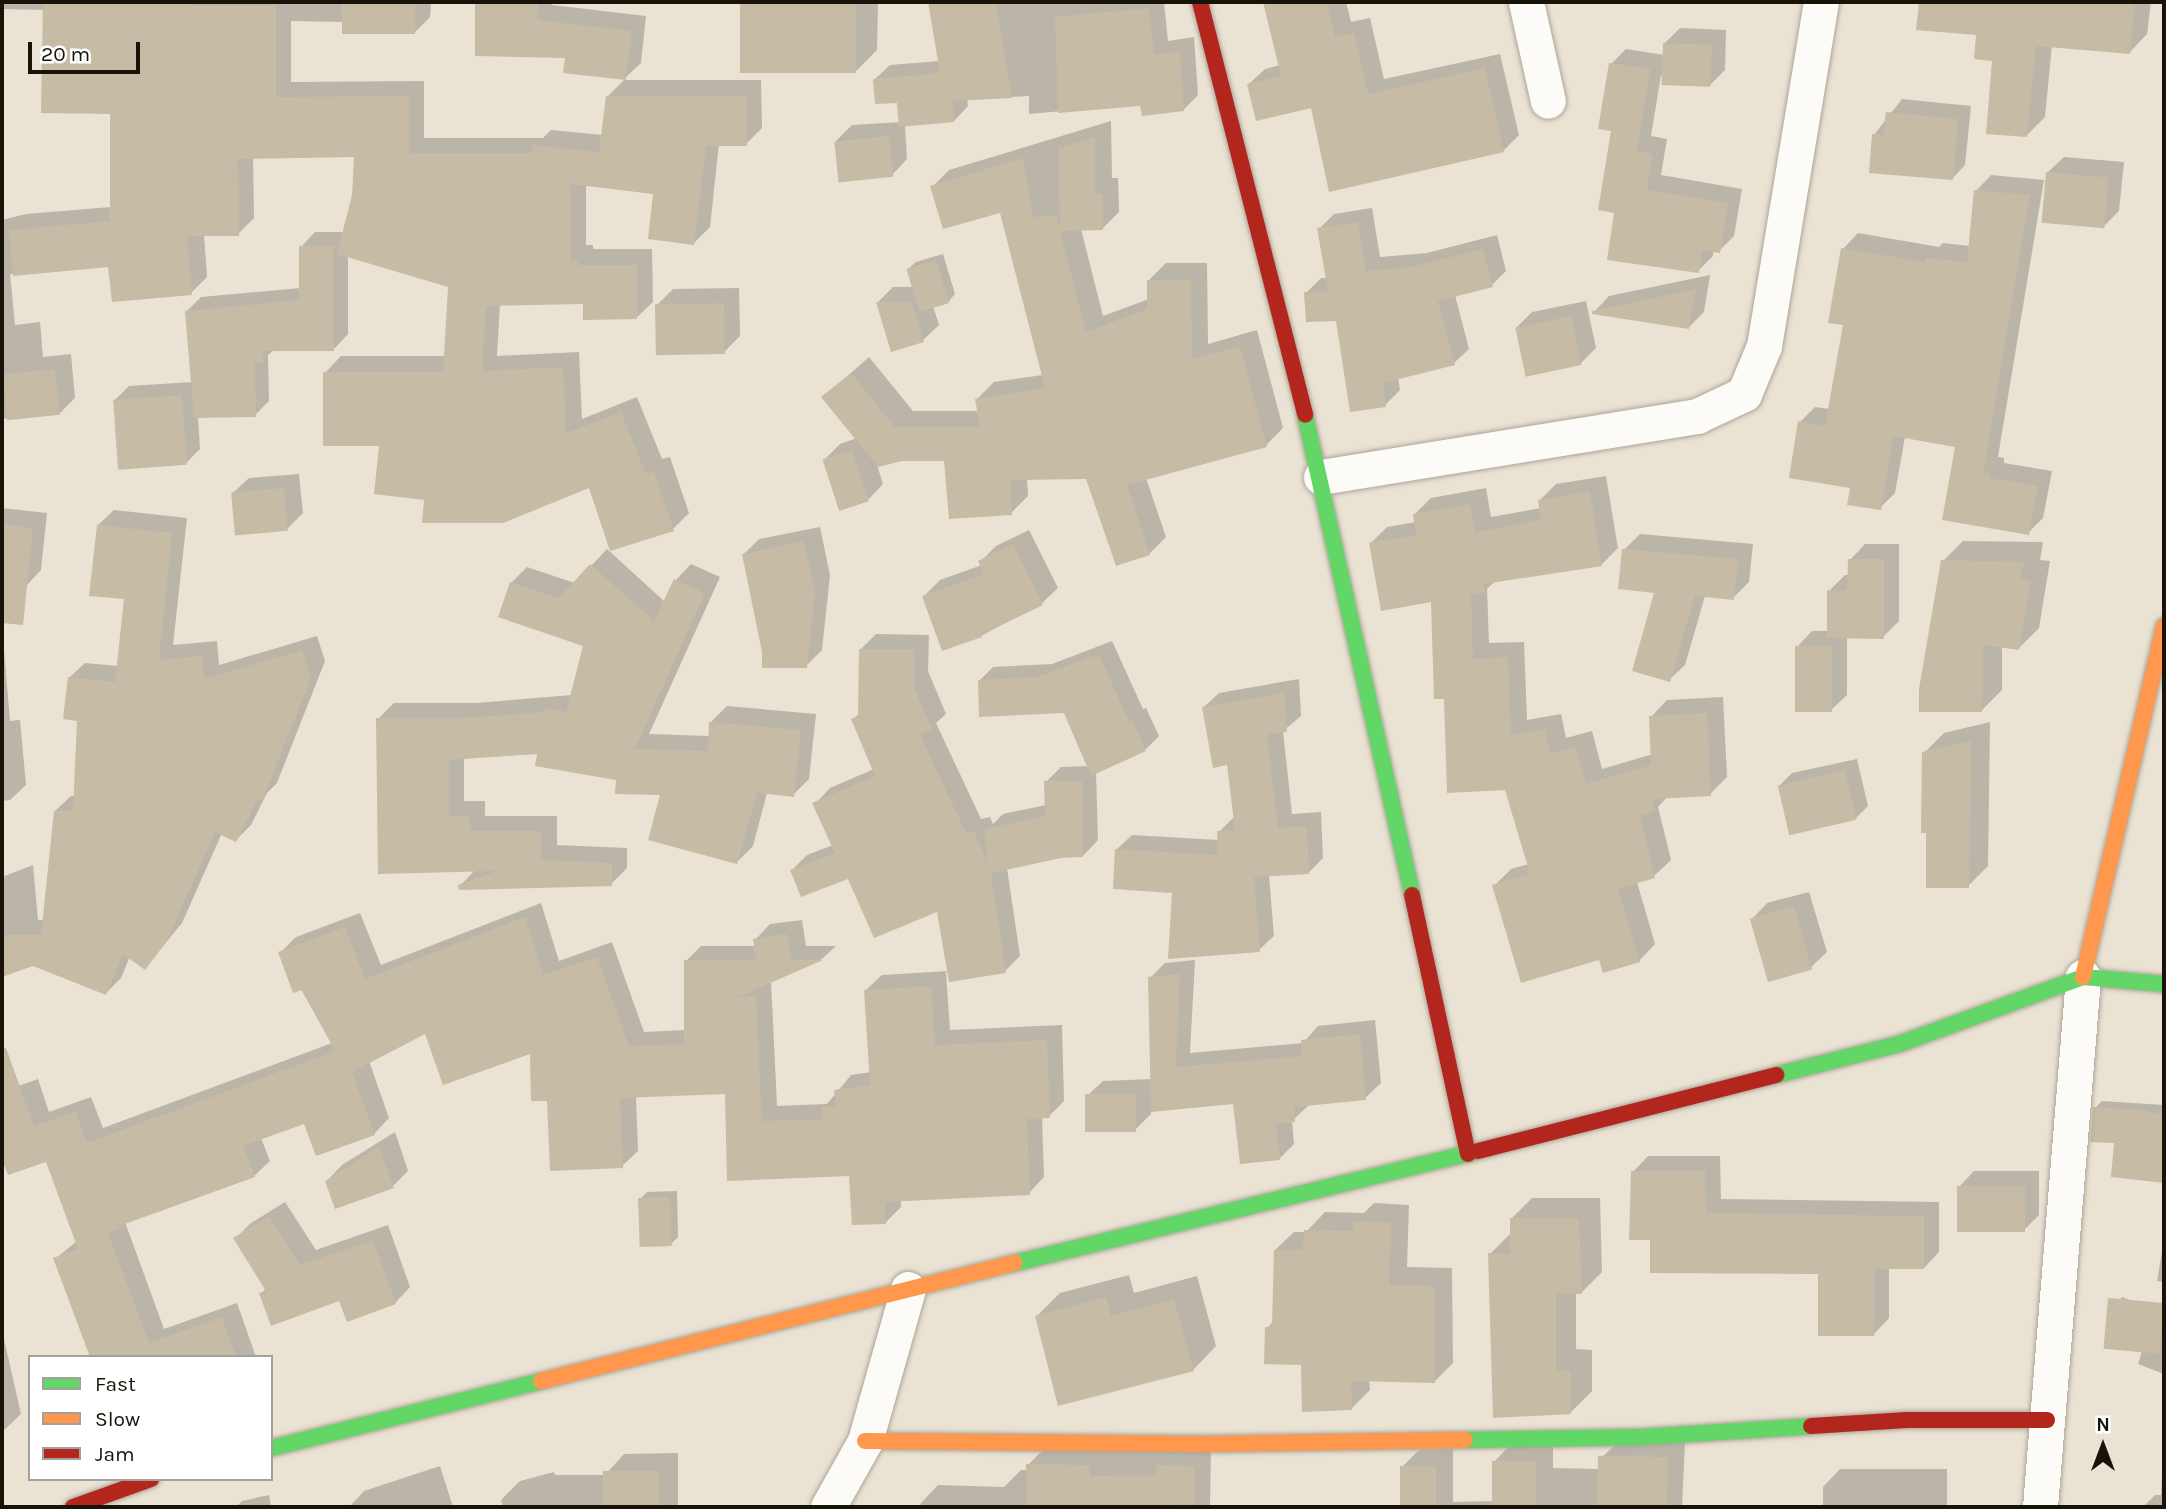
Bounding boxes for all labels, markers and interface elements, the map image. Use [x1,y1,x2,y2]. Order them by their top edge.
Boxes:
scale bar [32,28,144,72]
text: 20 m [41,42,90,66]
legend [28,1355,273,1481]
text: Fast [95,1372,136,1396]
text: Slow [95,1407,140,1431]
north arrow [2068,1411,2138,1481]
text: N [2096,1414,2110,1436]
text: Jam [95,1442,135,1466]

